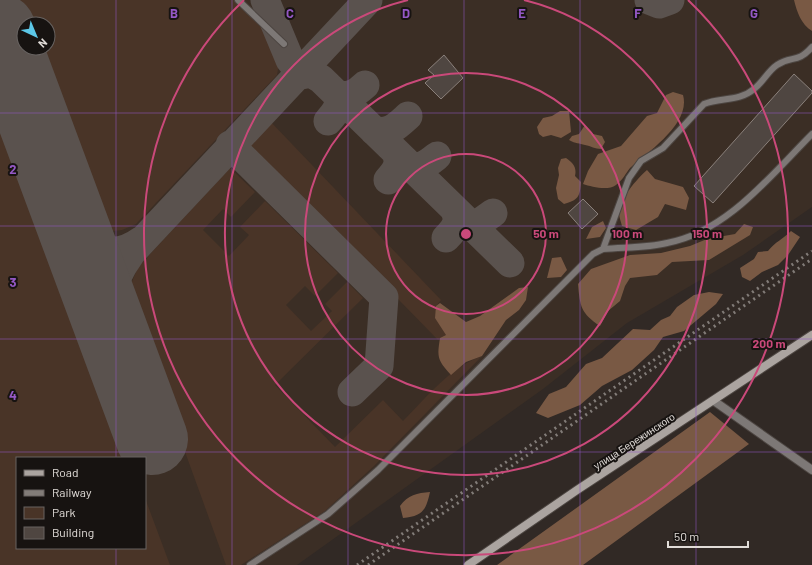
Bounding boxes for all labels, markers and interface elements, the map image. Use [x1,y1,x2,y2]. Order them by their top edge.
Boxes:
text: B [170,5,178,21]
text: C [286,5,294,21]
text: D [402,5,410,21]
text: E [518,5,526,21]
text: F [634,5,642,21]
text: G [750,5,758,21]
north arrow [16,16,56,56]
text: N [36,36,50,51]
text: 2 [9,161,17,177]
text: 50 m [533,226,559,240]
text: 100 m [612,226,642,240]
text: 150 m [692,226,722,240]
centre of rings [459,227,473,241]
text: 3 [9,274,17,290]
text: 200 m [753,336,785,350]
text: 4 [9,387,17,403]
street label: улица Бережинского [591,410,677,472]
legend [16,457,146,549]
text: Road [52,465,79,479]
text: Railway [52,485,92,499]
text: Park [52,505,76,519]
scale bar [668,523,748,549]
text: Building [52,525,94,539]
text: 50 m [674,529,699,543]

